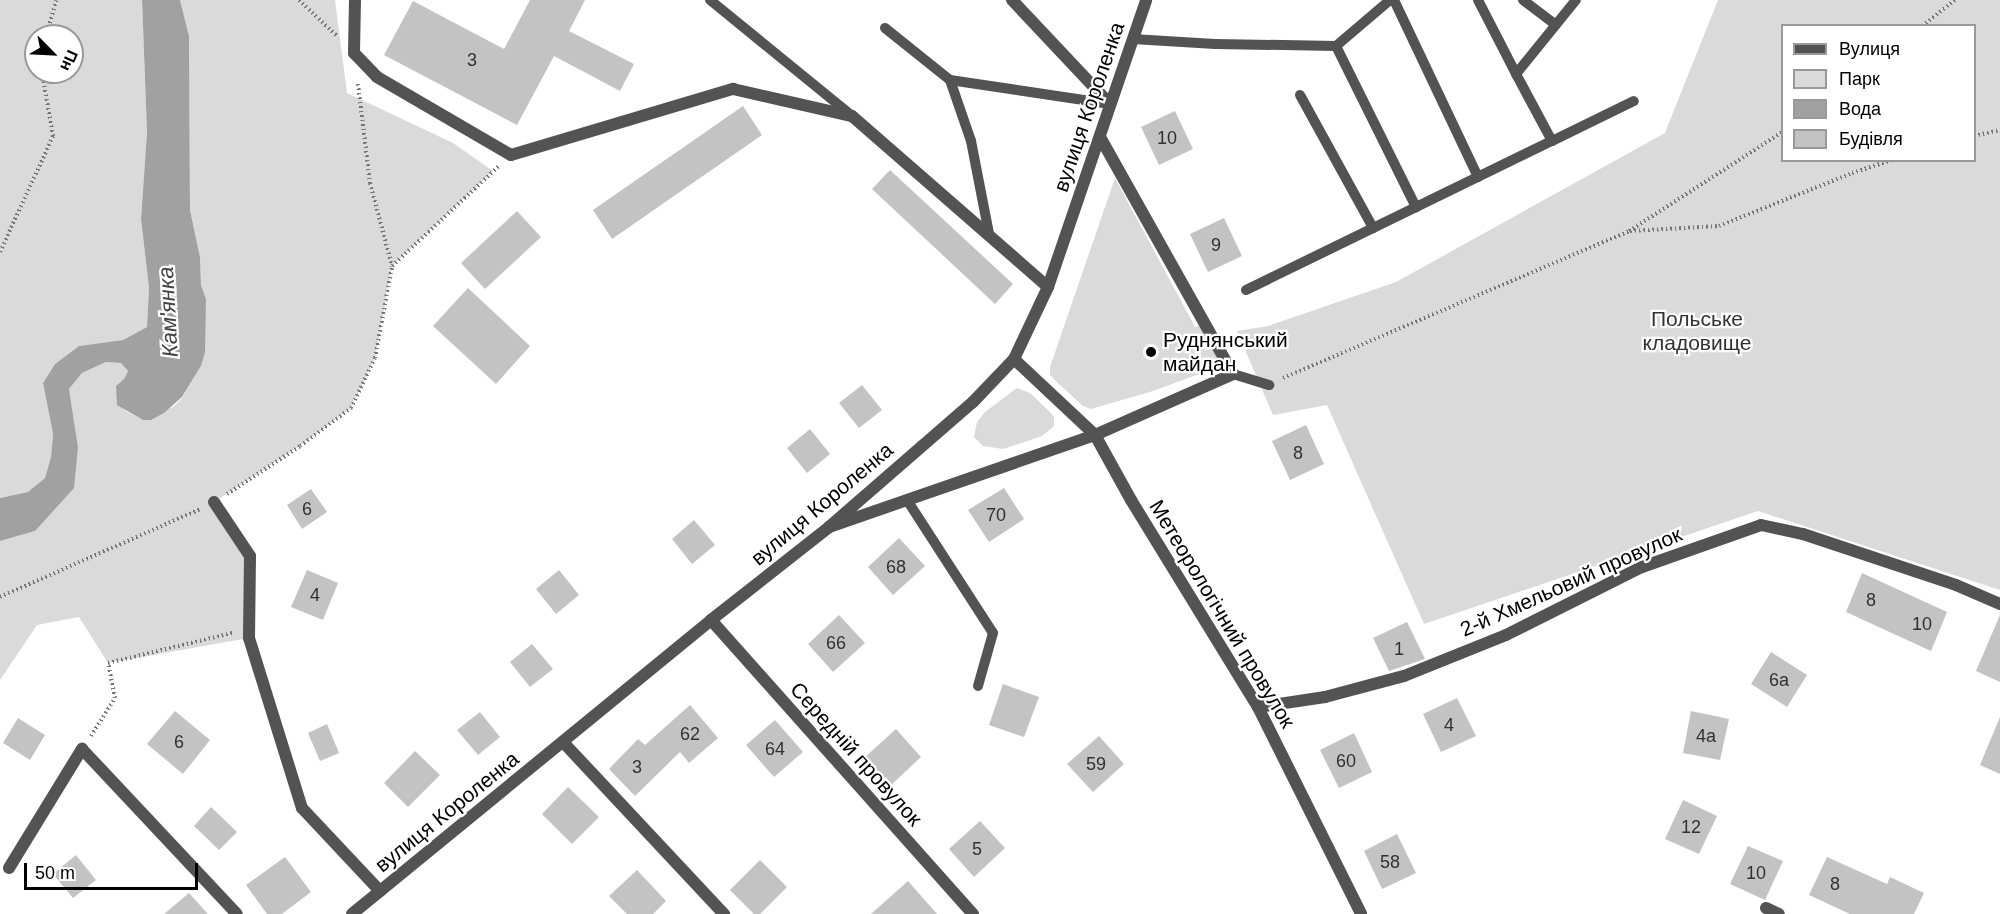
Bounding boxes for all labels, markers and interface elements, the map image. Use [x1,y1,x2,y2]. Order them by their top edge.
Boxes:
street label: вулиця Короленка [1048,19,1130,195]
north arrow [24,24,84,84]
legend [1781,24,1976,162]
text: Вулиця [1839,39,1900,59]
text: Пн [57,48,81,74]
house number: 3 [467,49,477,71]
text: Парк [1839,69,1880,89]
text: Вода [1839,99,1881,119]
house number: 10 [1157,127,1177,149]
text: Будівля [1839,129,1903,149]
house number: 9 [1211,234,1221,256]
water label: Кам'янка [152,266,184,358]
park label: Польське кладовище [1643,306,1751,356]
place label: Руднянський майдан [1163,327,1288,377]
marker: Руднянський майдан [1144,345,1158,359]
street label: вулиця Короленка [746,437,898,571]
house number: 8 [1293,442,1303,464]
street label: Метеорологічний провулок [1144,495,1300,733]
house number: 6 [302,498,312,520]
house number: 70 [986,504,1006,526]
street label: 2-й Хмельовий провулок [1456,522,1686,642]
house number: 68 [886,556,906,578]
house number: 4 [310,584,320,606]
house number: 8 [1866,589,1876,611]
house number: 10 [1912,613,1932,635]
house number: 66 [826,632,846,654]
house number: 1 [1394,638,1404,660]
house number: 6а [1769,669,1789,691]
street label: Середній провулок [785,677,927,831]
house number: 4 [1444,714,1454,736]
house number: 62 [680,723,700,745]
house number: 4а [1696,725,1716,747]
house number: 6 [174,731,184,753]
house number: 64 [765,738,785,760]
street label: вулиця Короленка [370,746,524,878]
house number: 60 [1336,750,1356,772]
house number: 59 [1086,753,1106,775]
house number: 3 [632,756,642,778]
house number: 12 [1681,816,1701,838]
house number: 5 [972,838,982,860]
scale bar [27,851,201,889]
house number: 58 [1380,851,1400,873]
house number: 10 [1746,862,1766,884]
text: 50 m [35,863,75,883]
house number: 8 [1830,873,1840,895]

